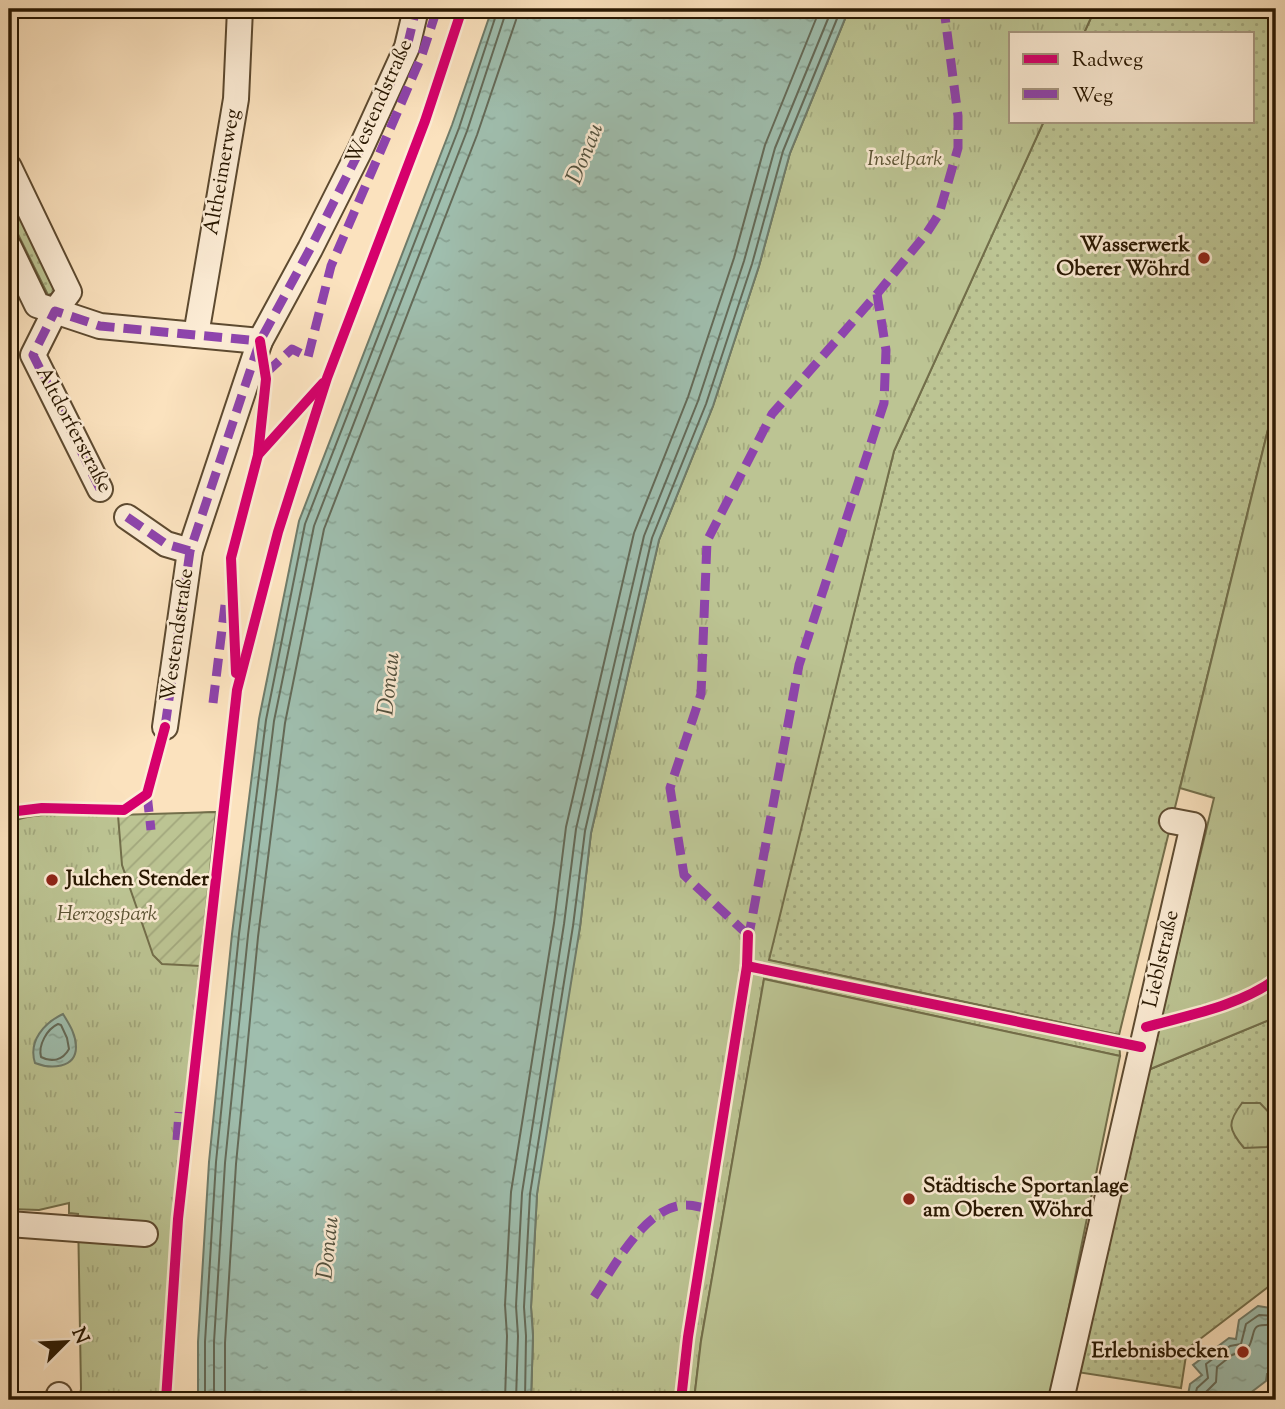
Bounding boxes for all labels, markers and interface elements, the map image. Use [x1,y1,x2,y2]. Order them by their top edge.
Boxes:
legend [1009,32,1254,122]
street label: Westendstraße [339,35,421,169]
text: Radweg [1072,46,1143,76]
text: Weg [1072,82,1113,112]
street label: Altheimerweg [197,107,249,237]
water label: Donau [559,119,613,189]
park label: Inselpark [867,145,943,175]
place label: Wasserwerk Oberer Wöhrd [1056,231,1191,285]
marker: Wasserwerk Oberer Wöhrd [1196,250,1212,266]
street label: Altdorferstraße [27,361,119,499]
street label: Westendstraße [154,566,202,704]
water label: Donau [370,651,410,717]
place label: Julchen Stender [64,865,209,895]
marker: Julchen Stender [44,872,60,888]
park label: Herzogspark [57,900,158,930]
street label: Lieblstraße [1136,907,1188,1011]
place label: Städtische Sportanlage am Oberen Wöhrd [923,1172,1129,1226]
marker: Städtische Sportanlage am Oberen Wöhrd [901,1191,917,1207]
water label: Donau [309,1215,349,1281]
north arrow [32,1308,102,1378]
text: N [64,1324,95,1349]
place label: Erlebnisbecken [1092,1337,1230,1367]
marker: Erlebnisbecken [1235,1344,1251,1360]

